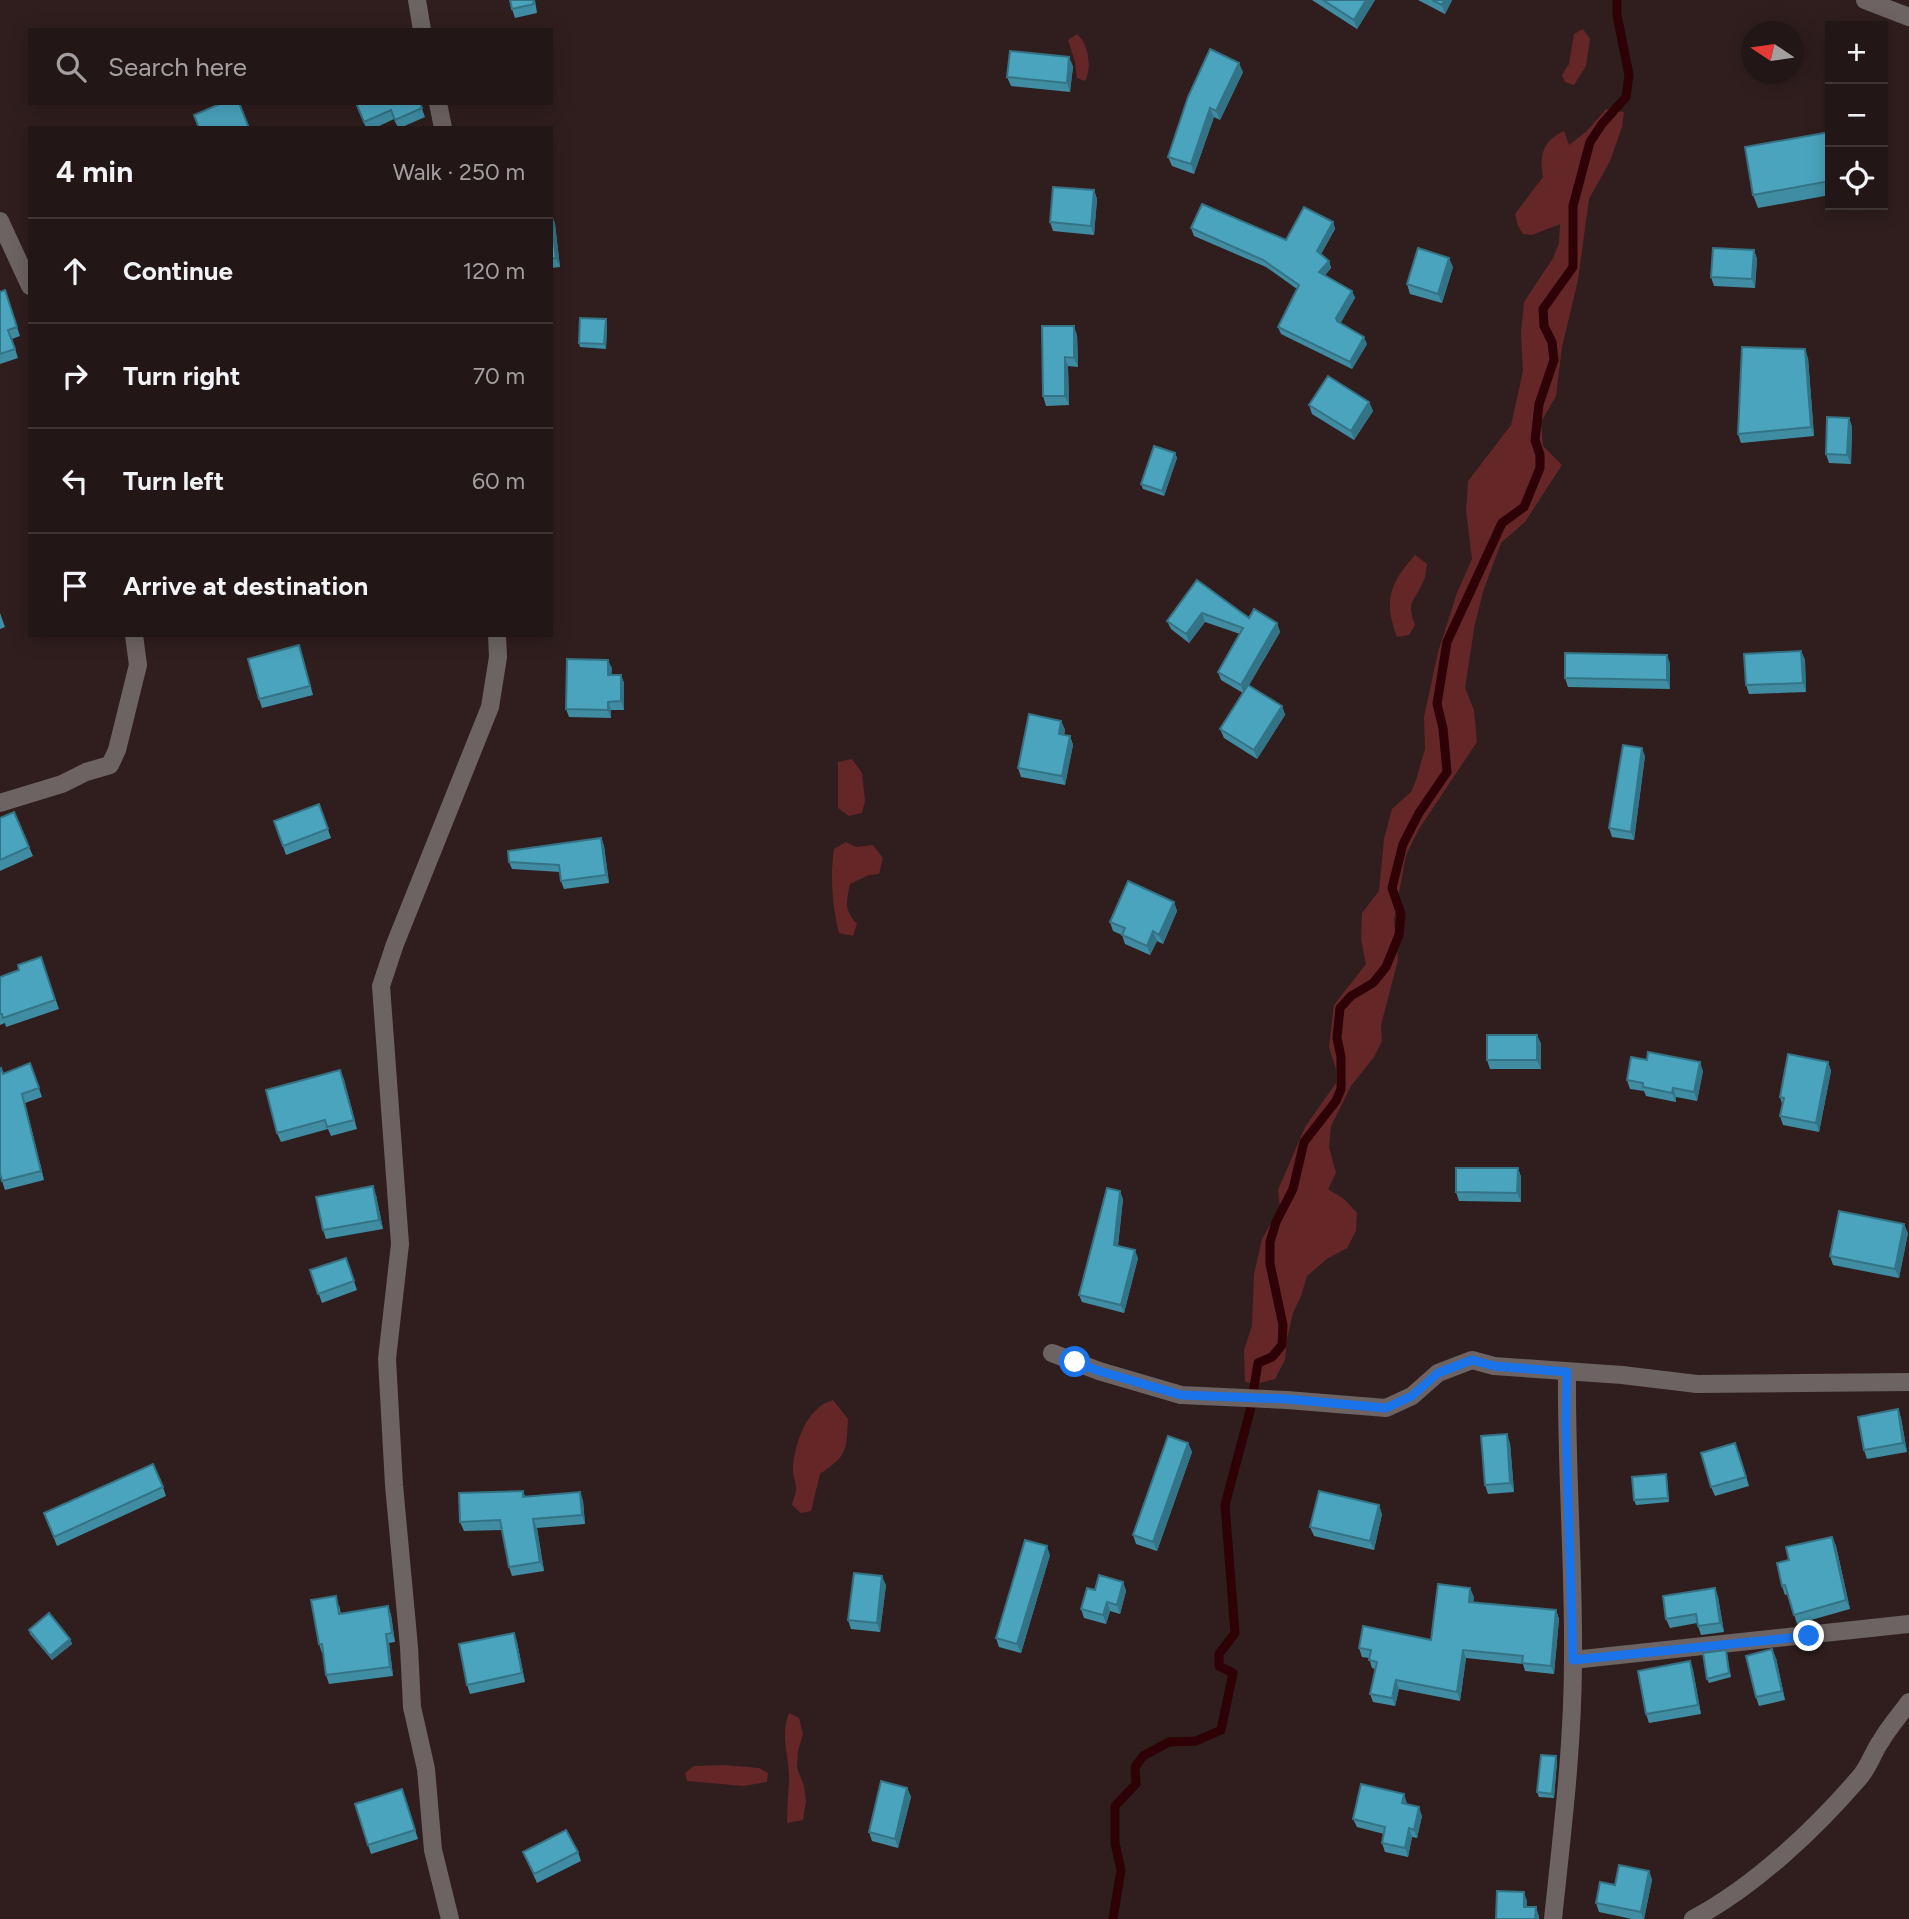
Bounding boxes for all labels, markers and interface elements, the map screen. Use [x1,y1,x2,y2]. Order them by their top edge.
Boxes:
north arrow [1741,21,1804,84]
map controls [1825,21,1888,210]
button: + [1825,21,1888,84]
search box [28,28,553,105]
icon: search [52,48,90,86]
text: Search here [108,51,247,83]
button: − [1825,84,1888,147]
button: locate [1825,147,1888,210]
text: 4 min [56,153,133,190]
text: Walk · 250 m [393,158,525,186]
icon: ahead [56,252,94,290]
text: Continue [123,255,233,287]
text: 120 m [463,257,525,285]
icon: right [56,357,94,395]
text: Turn right [123,360,240,392]
text: 70 m [473,362,525,390]
icon: left [56,462,94,500]
text: Turn left [123,465,224,497]
text: 60 m [472,467,525,495]
icon: arrive [56,567,94,605]
text: Arrive at destination [123,570,368,602]
route start [1059,1346,1090,1377]
route end [1793,1620,1824,1651]

